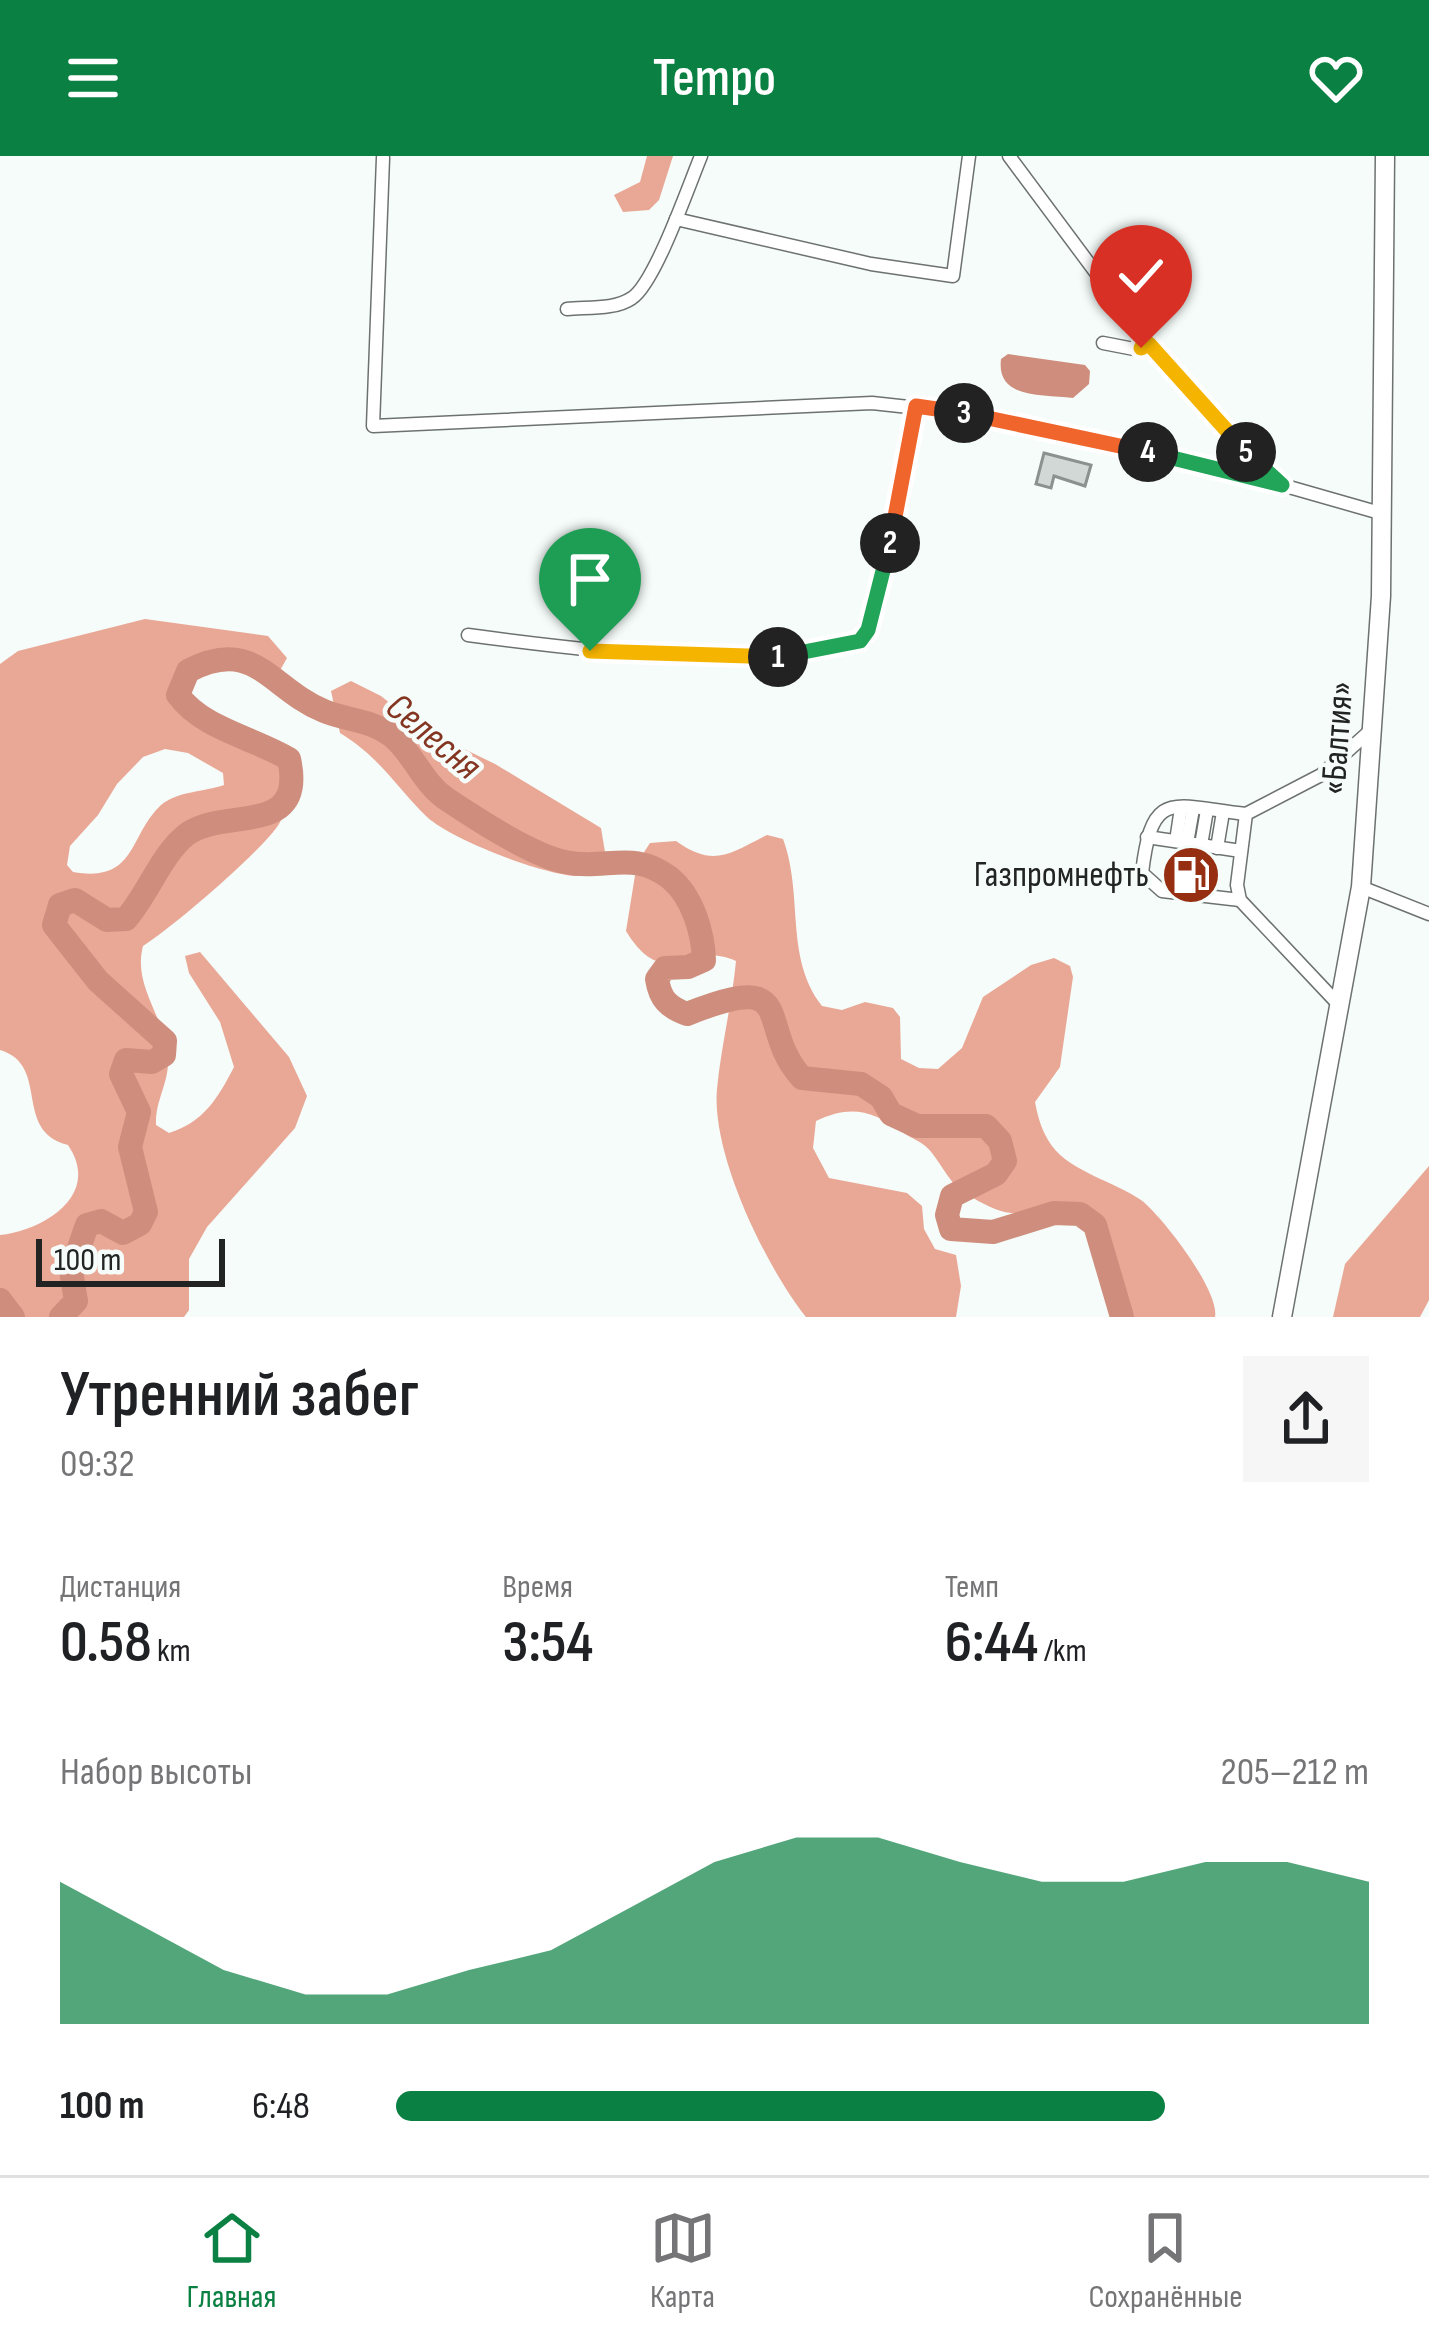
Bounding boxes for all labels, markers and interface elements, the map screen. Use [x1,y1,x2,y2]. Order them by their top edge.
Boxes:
icon: menu [60,45,126,111]
icon: heart [1303,45,1369,111]
text: Tempo [653,46,776,111]
pin [1090,225,1192,348]
icon: check [1108,243,1174,309]
pin: 3 [934,383,994,443]
text: 3 [957,393,971,433]
pin: 4 [1118,422,1178,482]
pin: 5 [1216,422,1276,482]
text: 4 [1140,432,1156,472]
text: 5 [1239,432,1253,472]
pin: 2 [860,513,920,573]
text: 2 [883,523,897,563]
pin [539,528,641,651]
icon: arrive [557,546,623,612]
pin: 1 [748,627,808,687]
text: 1 [772,637,784,677]
street label: «Балтия» [1313,680,1363,796]
water label: Селесня [376,684,490,790]
fuel station icon: Газпромнефть [1160,844,1222,906]
place label: Газпромнефть [974,854,1149,897]
scale bar [36,1233,225,1286]
text: 100 m [54,1240,121,1280]
text: Утренний забег [60,1356,419,1435]
button: share [1243,1356,1369,1482]
text: 09:32 [60,1441,135,1488]
text: Дистанция [60,1567,181,1607]
text: Время [502,1567,573,1607]
text: Темп [945,1567,999,1607]
text: 0.58 [60,1607,152,1679]
text: 3:54 [502,1607,593,1679]
text: 6:44 [945,1607,1038,1679]
text: km [152,1631,191,1671]
text: /km [1038,1631,1087,1671]
text: Набор высоты [60,1749,252,1796]
text: 205–212 m [1221,1749,1369,1796]
text: 100 m [60,2083,144,2130]
text: 6:48 [252,2083,310,2130]
tab: Главная [186,2205,277,2317]
tab: Карта [650,2205,716,2317]
tab: Сохранённые [1088,2205,1242,2317]

